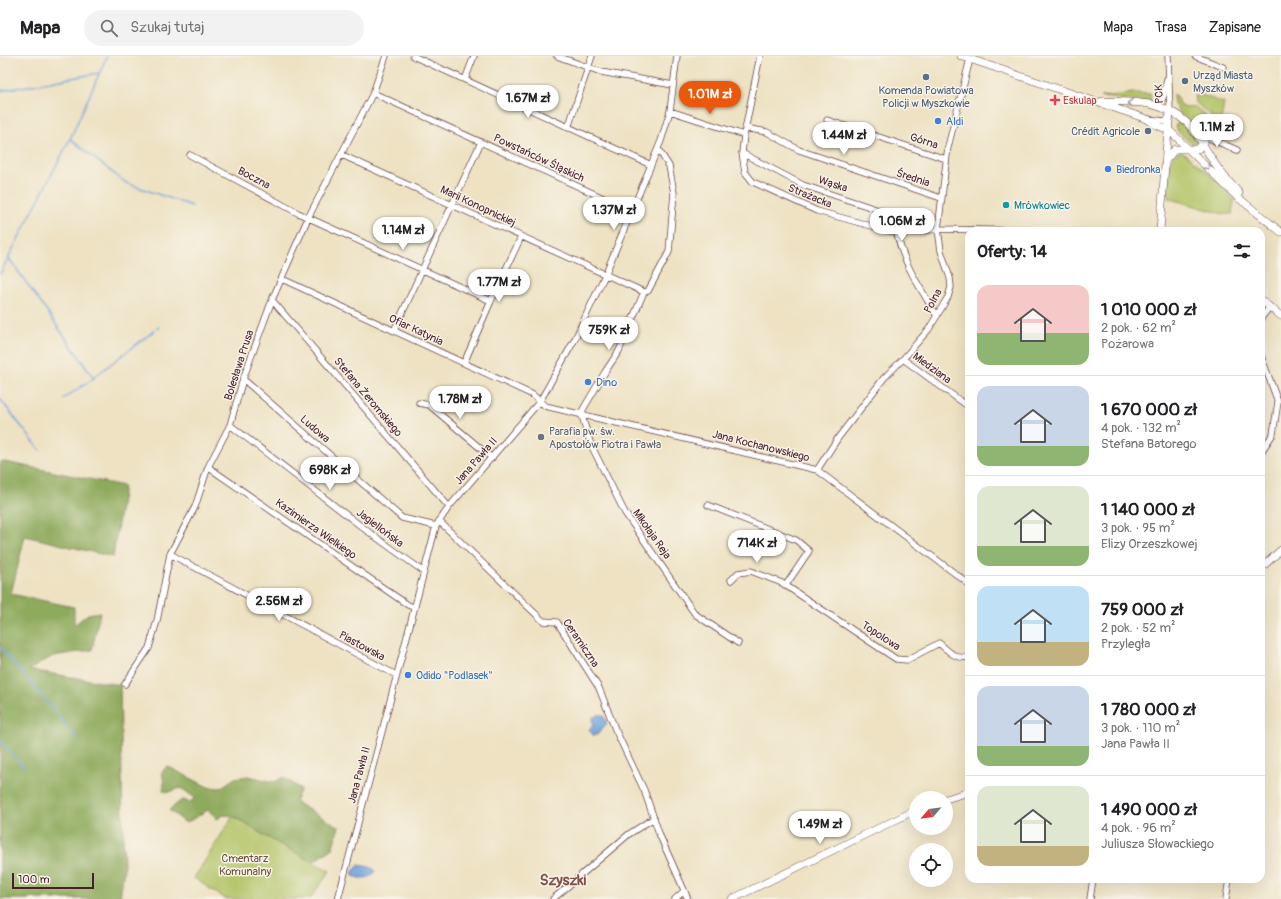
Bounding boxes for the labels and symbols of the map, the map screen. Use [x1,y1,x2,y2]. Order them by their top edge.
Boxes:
place label: Urząd Miasta Myszków [1193,69,1253,95]
marker: Komenda Powiatowa Policji w Myszkowie [921,72,931,82]
marker: Urząd Miasta Myszków [1180,76,1190,86]
pin: 1.01M zł [669,81,751,115]
place label: Komenda Powiatowa Policji w Myszkowie [878,84,974,110]
street label: PCK [1152,84,1166,104]
pin: 1.67M zł [487,85,569,119]
place label: Eskulap [1063,94,1097,107]
marker: Eskulap [1050,95,1060,105]
one-way arrow [1127,98,1133,107]
pin: 1.1M zł [1180,114,1254,148]
place label: Aldi [946,115,963,128]
marker: Aldi [933,116,943,126]
pin: 1.44M zł [803,122,885,156]
place label: Crédit Agricole [1071,125,1141,138]
marker: Crédit Agricole [1143,126,1153,136]
street label: Górna [908,130,940,152]
street label: Powstańców Śląskich [492,131,586,185]
one-way arrow [1202,162,1210,170]
place label: Biedronka [1116,163,1160,176]
street label: Boczna [236,164,272,192]
marker: Biedronka [1103,164,1113,174]
street label: Średnia [895,167,931,189]
street label: Wąska [817,173,849,195]
street label: Strażacka [786,181,834,211]
street label: Marii Konopnickiej [438,183,518,229]
pin: 1.37M zł [573,197,655,231]
place label: Mrówkowiec [1014,199,1070,212]
marker: Mrówkowiec [1001,200,1011,210]
pin: 1.06M zł [861,208,943,242]
pin: 1.14M zł [362,217,444,251]
pin: 1.77M zł [458,269,540,303]
street label: Polna [921,286,945,316]
street label: Ofiar Katynia [387,312,445,348]
pin: 759K zł [572,317,646,351]
street label: Bolesława Prusa [222,328,256,402]
street label: Miedziana [910,350,954,386]
street label: Stefana Żeromskiego [331,355,405,439]
place label: Dino [596,376,617,389]
marker: Dino [583,377,593,387]
pin: 1.78M zł [419,386,501,420]
street label: Ludowa [297,413,333,445]
place label: Parafia pw. św. Apostołów Piotra i Pawła [549,425,661,451]
street label: Jana Kochanowskiego [711,428,811,464]
marker: Parafia pw. św. Apostołów Piotra i Pawła [536,432,546,442]
street label: Jana Pawła II [452,435,500,487]
pin: 698K zł [293,457,367,491]
street label: Kazimierza Wielkiego [273,496,359,562]
street label: Jagiellońska [354,506,406,550]
street label: Mikołaja Reja [630,507,674,561]
pin: 714K zł [720,530,794,564]
pin: 2.56M zł [238,588,320,622]
street label: Ceramiczna [560,616,602,670]
street label: Topolowa [859,619,903,653]
street label: Piastowska [337,628,387,664]
place label: Odido "Podlasek" [416,669,493,682]
marker: Odido "Podlasek" [403,670,413,680]
street label: Jana Pawła II [345,745,373,805]
north arrow [909,791,953,835]
pin: 1.49M zł [779,811,861,845]
park label: Cmentarz Komunalny [219,852,271,878]
scale bar [12,871,94,890]
district label: Szyszki [540,871,587,890]

